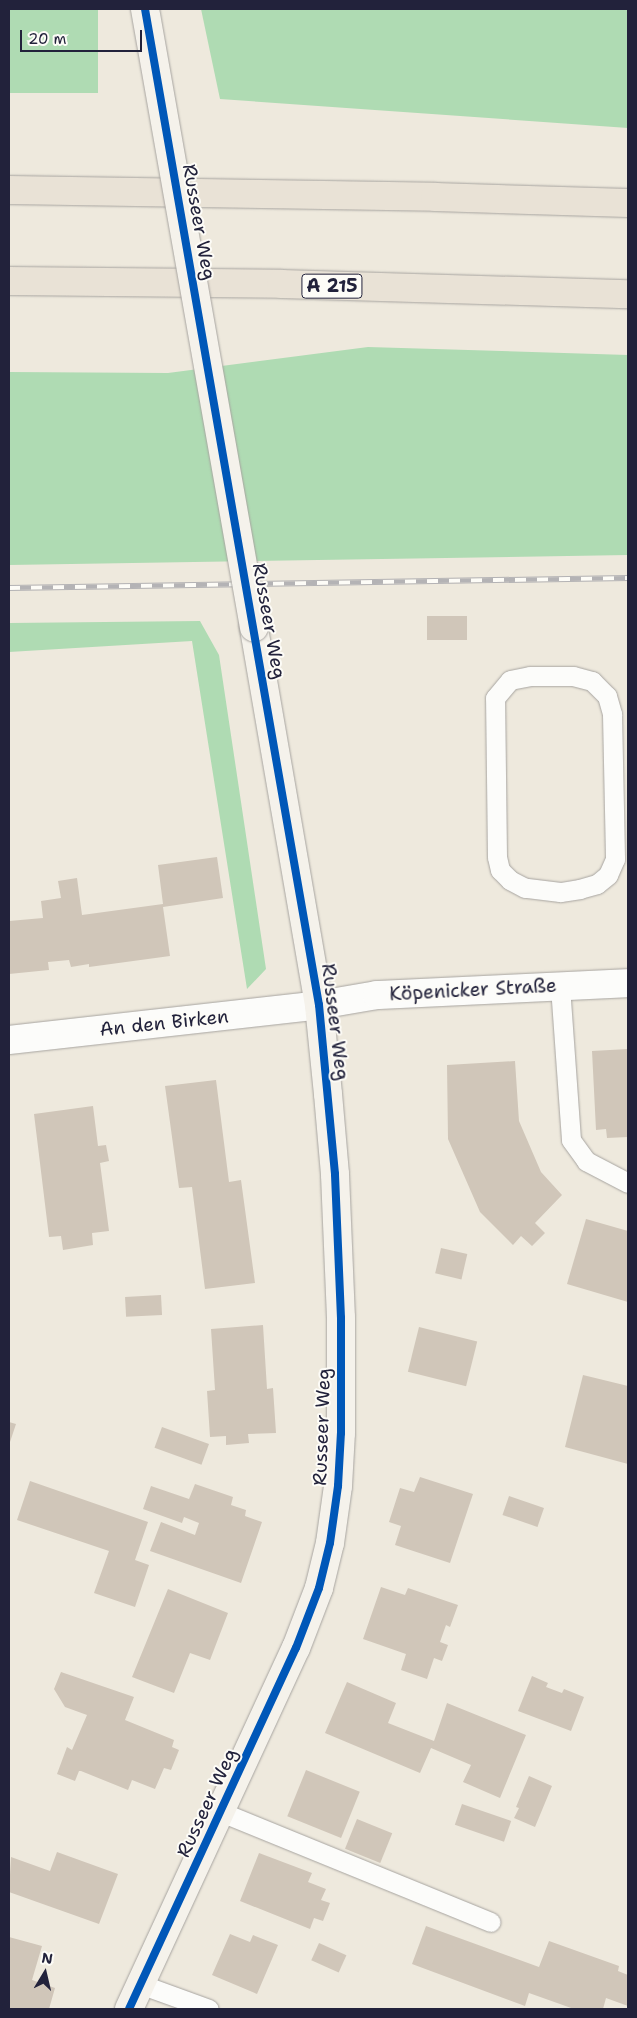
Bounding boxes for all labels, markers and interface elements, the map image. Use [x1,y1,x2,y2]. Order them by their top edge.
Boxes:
scale bar [22,20,145,52]
text: 20 m [28,29,67,49]
street label: Russeer Weg [178,162,220,282]
road number: A 215 [301,270,363,302]
street label: Russeer Weg [248,561,290,681]
street label: Russeer Weg [317,962,353,1082]
street label: Köpenicker Straße [389,974,557,1006]
street label: An den Birken [98,1005,230,1041]
street label: Russeer Weg [309,1368,335,1486]
street label: Russeer Weg [172,1745,242,1861]
north arrow [20,1948,70,1998]
text: N [40,1948,54,1968]

